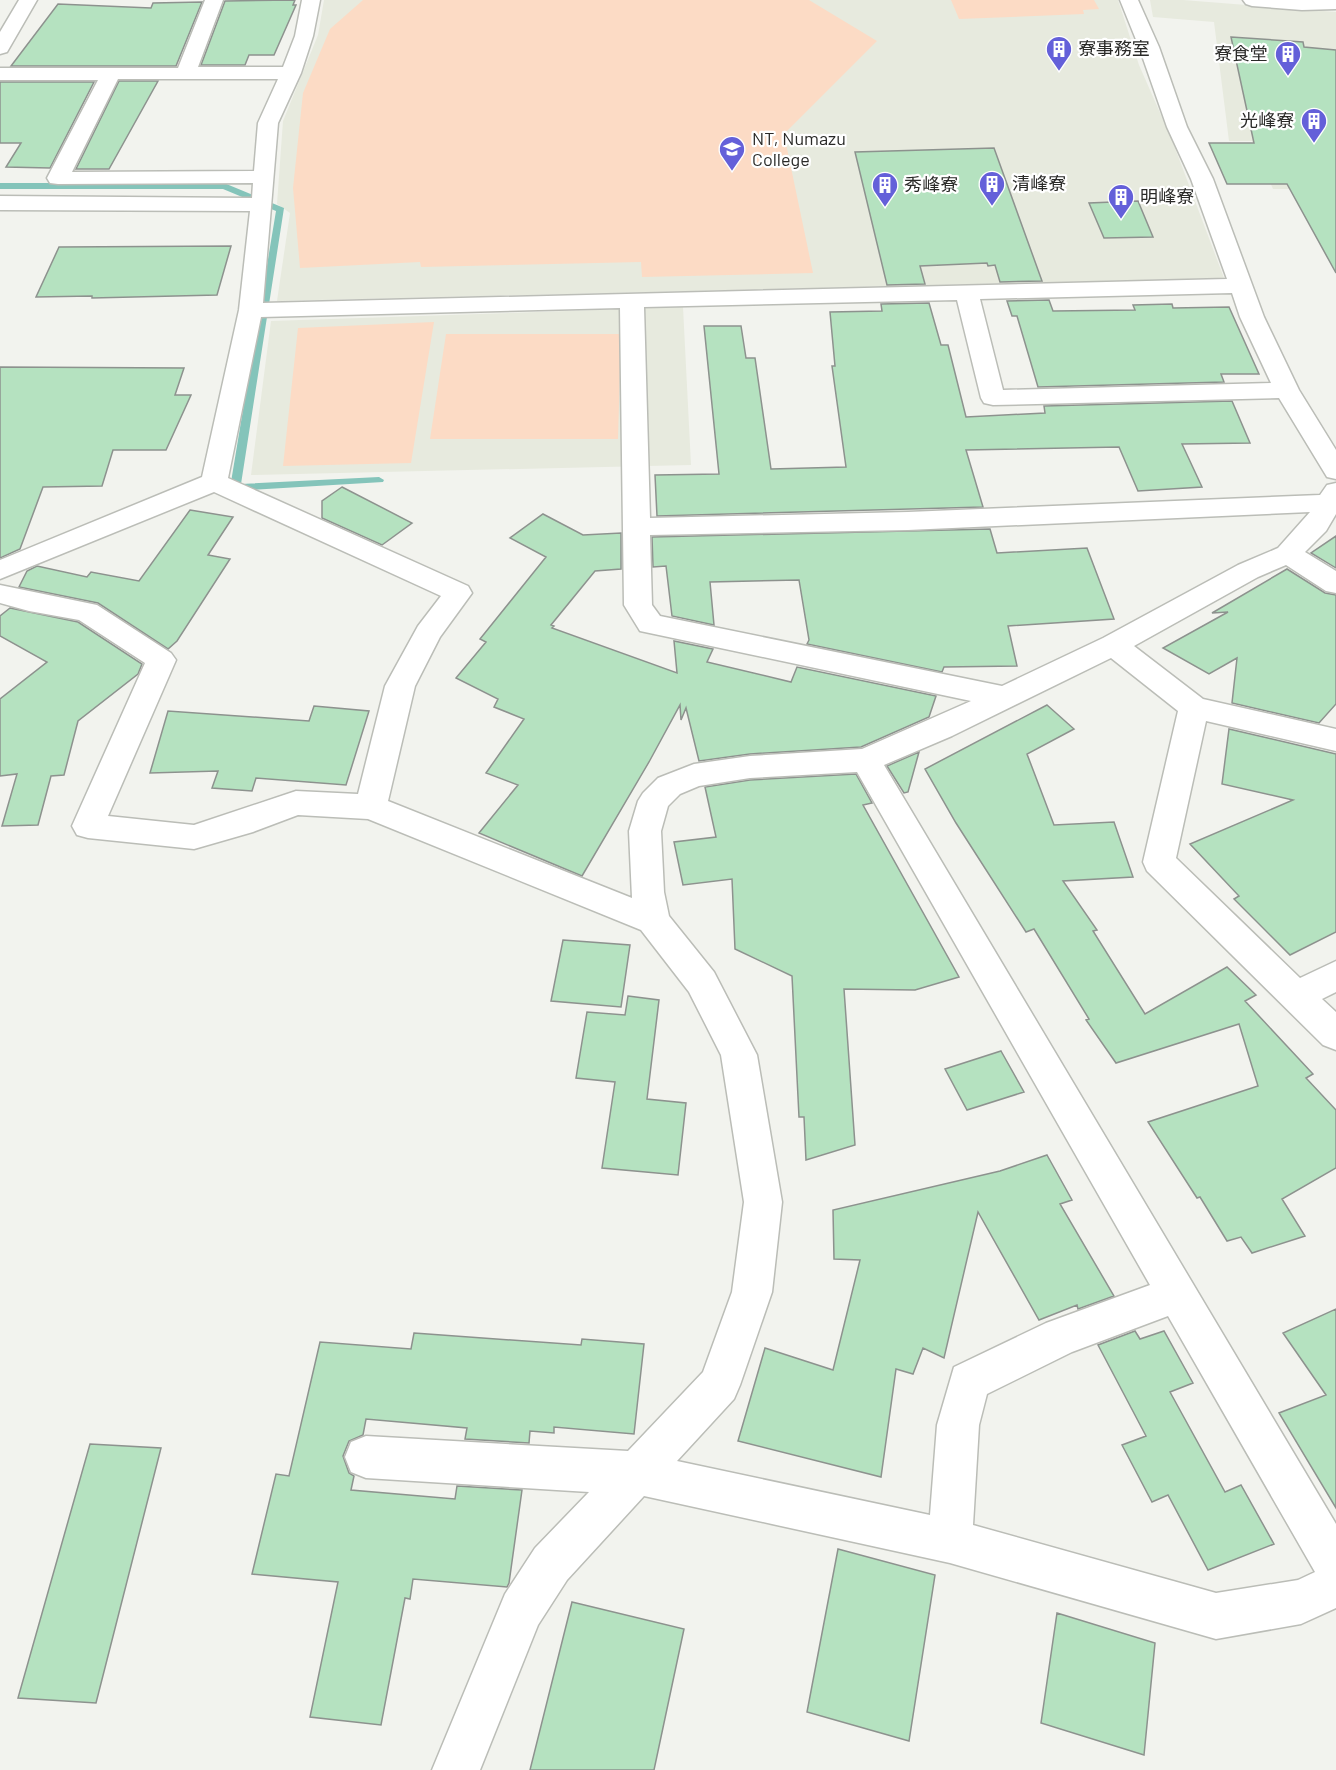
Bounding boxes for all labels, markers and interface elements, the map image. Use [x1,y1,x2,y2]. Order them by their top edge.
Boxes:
building icon: 寮事務室 [1044,34,1074,72]
place label: 寮事務室 [1078,37,1150,59]
building icon: 寮食堂 [1273,39,1303,77]
place label: 寮食堂 [1214,42,1268,64]
building icon: 光峰寮 [1299,106,1329,144]
place label: 光峰寮 [1240,109,1294,131]
place label: NT, Numazu College [752,127,846,170]
school or university icon: NT, Numazu College [717,134,747,172]
building icon: 清峰寮 [977,169,1007,207]
building icon: 秀峰寮 [870,170,900,208]
place label: 清峰寮 [1012,172,1066,194]
place label: 秀峰寮 [904,173,958,195]
building icon: 明峰寮 [1106,182,1136,220]
place label: 明峰寮 [1140,185,1194,207]

